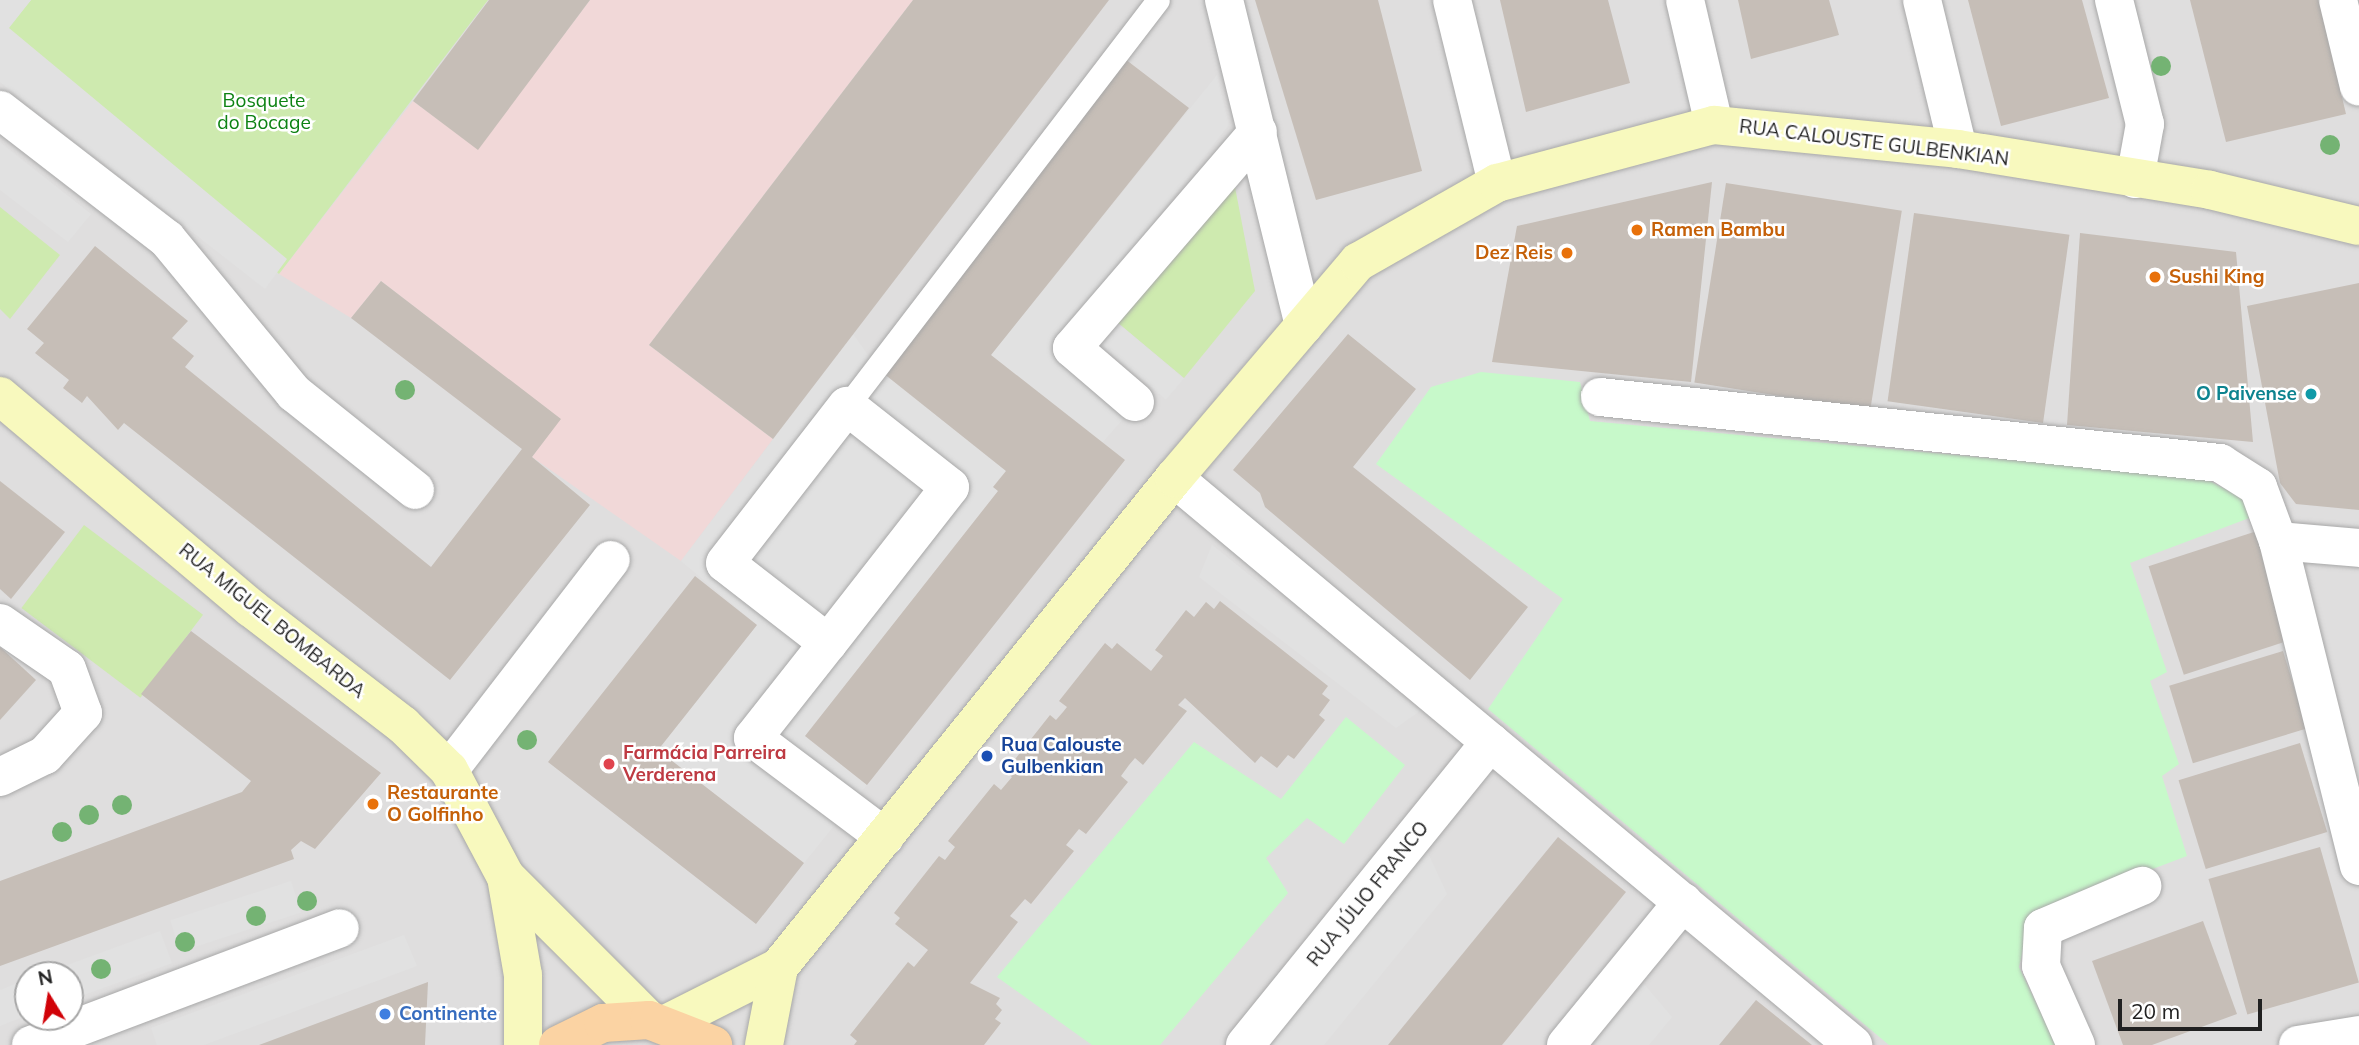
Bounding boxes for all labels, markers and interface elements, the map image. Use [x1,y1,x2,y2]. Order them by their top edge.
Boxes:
park label: Bosquete do Bocage [217,90,311,134]
street label: RUA CALOUSTE GULBENKIAN [1738,115,2010,171]
place label: Ramen Bambu [1651,219,1785,241]
marker: Ramen Bambu [1629,222,1645,238]
place label: Dez Reis [1475,242,1553,264]
marker: Dez Reis [1559,245,1575,261]
place label: Sushi King [2169,266,2265,288]
marker: Sushi King [2147,269,2163,285]
place label: O Paivense [2196,383,2297,405]
marker: O Paivense [2303,386,2319,402]
street label: RUA MIGUEL BOMBARDA [174,539,370,703]
place label: Rua Calouste Gulbenkian [1001,734,1122,778]
place label: Farmácia Parreira Verderena [623,742,786,786]
marker: Rua Calouste Gulbenkian [979,748,995,764]
marker: Farmácia Parreira Verderena [601,756,617,772]
place label: Restaurante O Golfinho [387,782,498,826]
marker: Restaurante O Golfinho [365,796,381,812]
street label: RUA JÚLIO FRANCO [1303,817,1433,971]
north arrow [14,961,84,1031]
text: N [36,964,55,991]
scale bar [2121,986,2264,1030]
text: 20 m [2131,998,2180,1024]
place label: Continente [399,1003,497,1025]
marker: Continente [377,1006,393,1022]

